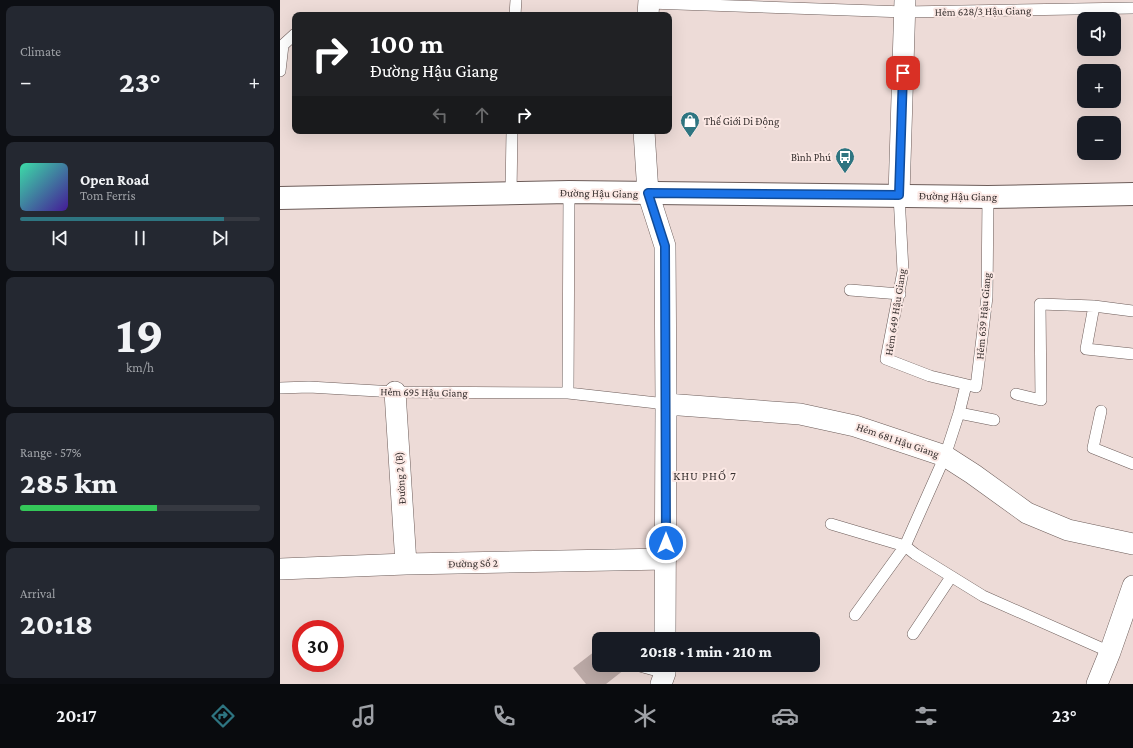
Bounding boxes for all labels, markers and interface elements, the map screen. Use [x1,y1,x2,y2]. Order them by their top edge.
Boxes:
street label: Hẻm 628/3 Hậu Giang [935,4,1032,19]
map controls [1077,12,1121,160]
button: sound [1077,12,1121,56]
icon: right [304,28,356,80]
text: 100 m [370,28,444,59]
text: Climate [20,44,61,59]
pin [886,56,920,90]
text: Đường Hậu Giang [370,61,498,81]
icon: arrive [892,62,914,84]
button: + [1077,64,1121,108]
text: 23° [119,65,161,98]
text: − [20,69,32,94]
text: + [248,69,260,94]
icon: left [429,104,451,126]
icon: ahead [471,104,493,126]
icon: right [513,104,535,126]
shop icon: Thế Giới Di Động [679,110,701,138]
place label: Thế Giới Di Động [704,115,780,128]
button: − [1077,116,1121,160]
bus stop icon: Bình Phú [834,146,856,174]
place label: Bình Phú [791,151,831,163]
text: Open Road [80,172,149,188]
street label: Đường Hậu Giang [560,186,639,201]
text: Tom Ferris [80,188,135,203]
street label: Đường Hậu Giang [919,189,998,204]
icon: previous [49,227,71,249]
icon: pause [129,227,151,249]
icon: next [209,227,231,249]
street label: Hẻm 649 Hậu Giang [882,267,909,357]
street label: Hẻm 639 Hậu Giang [973,271,994,360]
text: 19 [116,305,164,363]
text: km/h [126,360,154,375]
street label: Hẻm 695 Hậu Giang [380,385,468,400]
street label: Hẻm 681 Hậu Giang [855,420,942,461]
text: Range · 57% [20,445,81,460]
street label: Đường 2 (B) [392,451,409,505]
text: 285 km [20,466,117,499]
district label: KHU PHỐ 7 [673,469,737,483]
position arrow [645,522,687,564]
street label: Đường Số 2 [448,557,498,570]
text: Arrival [20,586,55,601]
text: 20:18 [20,607,93,640]
speed limit sign: 30 [292,620,344,672]
text: 20:18 · 1 min · 210 m [640,644,772,660]
icon: directions [209,702,237,730]
icon: music [350,702,378,730]
icon: phone [490,702,518,730]
icon: climate [631,702,659,730]
icon: car [771,702,799,730]
icon: filters [912,702,940,730]
text: 20:17 [56,706,97,726]
text: 23° [1052,706,1077,726]

